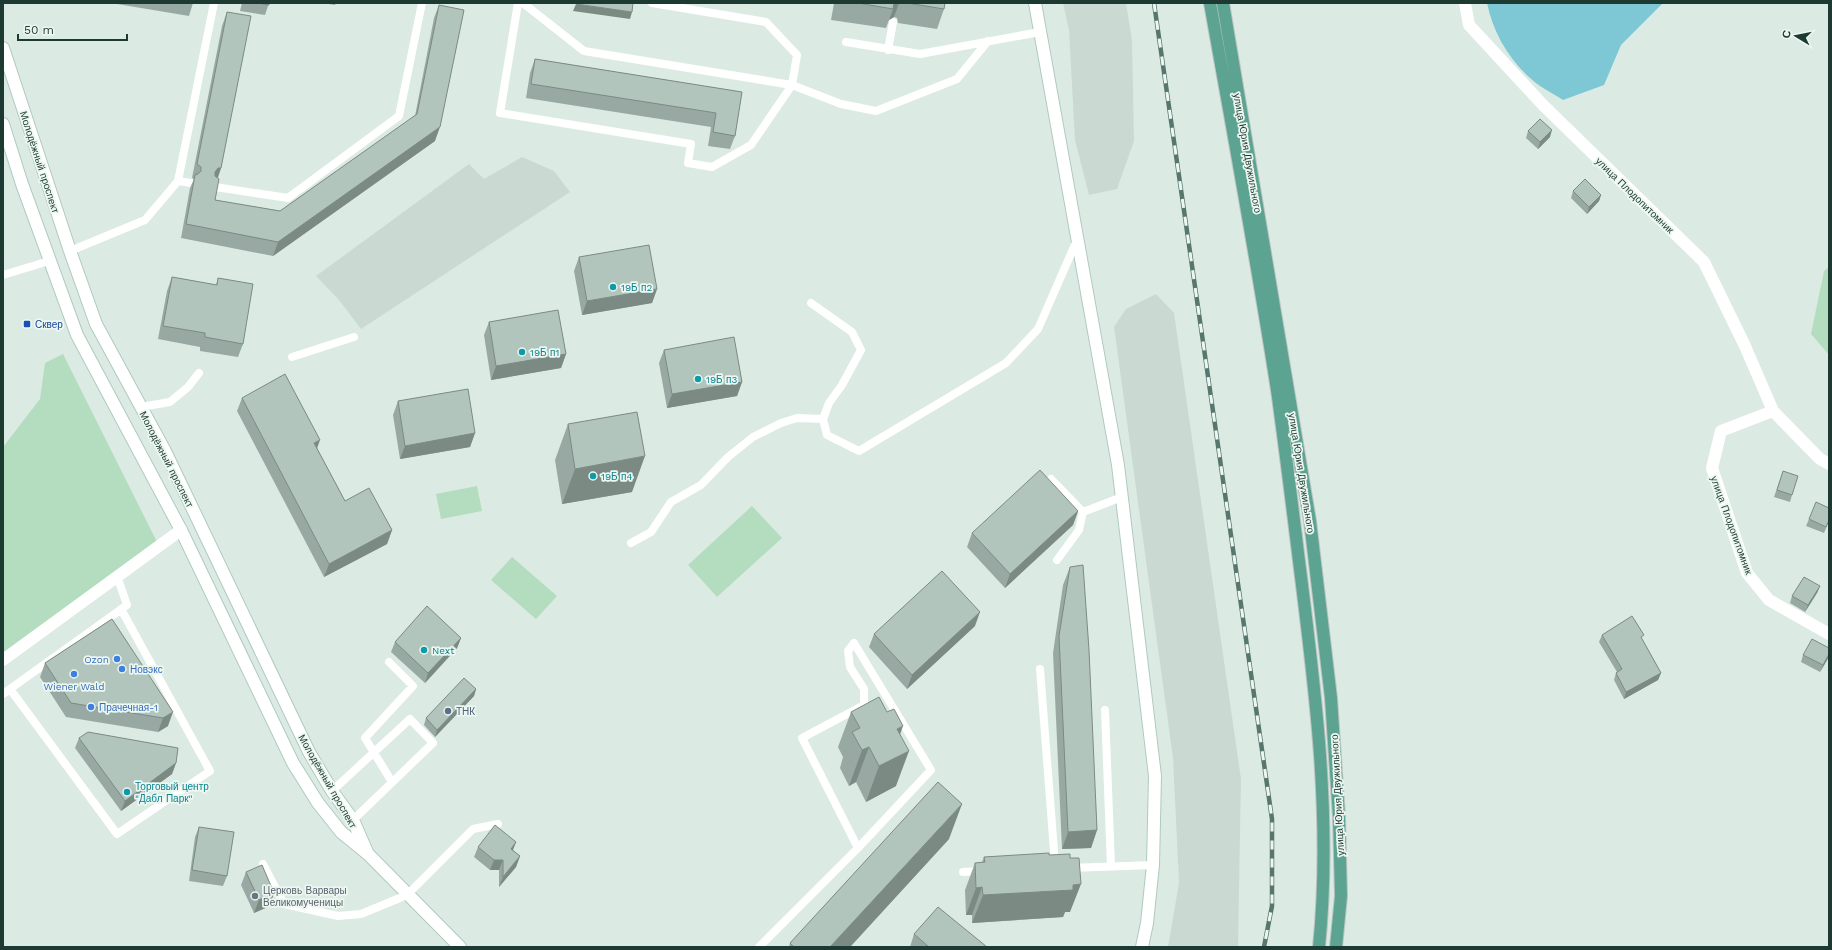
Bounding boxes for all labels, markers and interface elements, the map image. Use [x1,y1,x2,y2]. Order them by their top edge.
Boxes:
scale bar [18,16,127,42]
north arrow [1776,16,1816,56]
text: 50 m [24,23,54,37]
text: С [1780,29,1794,39]
street label: улица Юрия Двужильного [1232,92,1264,214]
street label: Молодёжный проспект [18,110,61,215]
street label: улица Плодопитомник [1593,155,1676,236]
marker: 19Б п2 [608,282,618,292]
place label: 19Б п2 [621,282,652,293]
marker: Сквер [22,319,32,329]
place label: Сквер [35,319,63,330]
marker: 19Б п1 [517,347,527,357]
place label: 19Б п1 [530,347,559,358]
marker: 19Б п3 [693,374,703,384]
place label: 19Б п3 [706,374,737,385]
street label: Молодёжный проспект [137,409,196,510]
street label: улица Юрия Двужильного [1287,412,1316,534]
marker: 19Б п4 [588,471,598,481]
place label: 19Б п4 [601,471,633,482]
street label: улица Плодопитомник [1709,474,1755,577]
marker: Next [419,645,429,655]
place label: Next [432,645,455,656]
place label: Ozon [84,654,109,665]
marker: Ozon [112,654,122,664]
marker: Новэкс [117,664,127,674]
place label: Новэкс [130,664,163,675]
marker: Wiener Wald [69,669,79,679]
place label: Wiener Wald [43,681,105,692]
marker: Прачечная-1 [86,702,96,712]
place label: Прачечная-1 [99,702,158,713]
marker: ТНК [443,706,453,716]
place label: ТНК [456,706,475,717]
street label: Молодёжный проспект [296,732,359,830]
street label: улица Юрия Двужильного [1329,734,1346,856]
place label: Торговый центр "Дабл Парк" [135,781,209,804]
marker: Торговый центр "Дабл Парк" [122,787,132,797]
place label: Церковь Варвары Великомученицы [263,885,347,908]
marker: Церковь Варвары Великомученицы [250,891,260,901]

